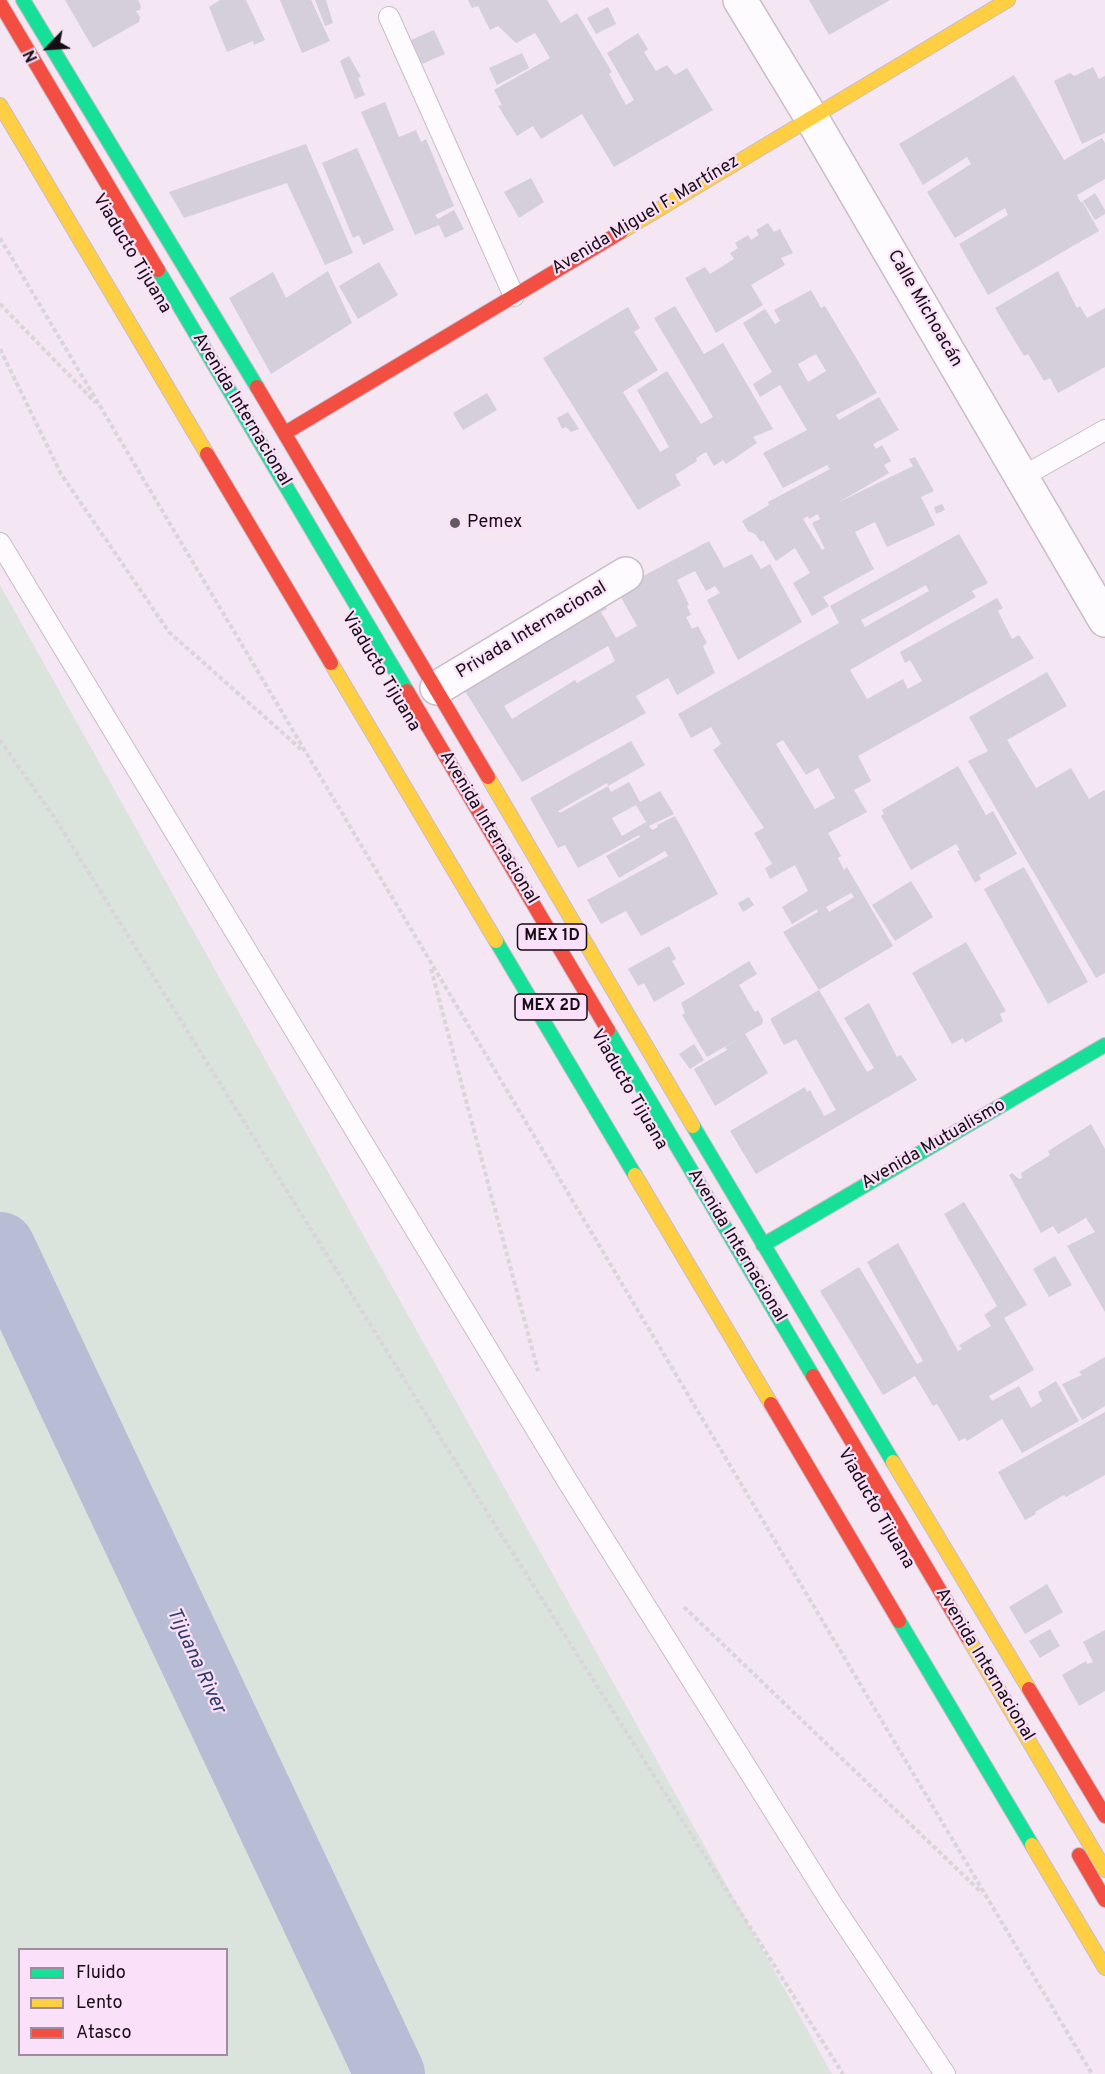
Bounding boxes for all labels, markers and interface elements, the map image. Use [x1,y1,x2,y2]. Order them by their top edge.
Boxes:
north arrow [18,18,78,78]
text: N [20,46,43,65]
street label: Avenida Miguel F. Martínez [548,151,744,281]
street label: Viaducto Tijuana [87,190,175,318]
street label: Calle Michoacán [882,247,966,371]
street label: Avenida Internacional [187,329,295,491]
place label: Pemex [467,512,522,534]
marker: Pemex [448,516,462,530]
street label: Privada Internacional [453,578,611,684]
street label: Viaducto Tijuana [336,608,424,736]
street label: Avenida Internacional [434,747,542,909]
road number: MEX 1D [518,924,586,950]
road number: MEX 2D [515,994,587,1020]
street label: Viaducto Tijuana [585,1026,671,1154]
street label: Avenida Mutualismo [858,1095,1010,1195]
street label: Avenida Internacional [682,1165,790,1327]
street label: Viaducto Tijuana [832,1445,918,1573]
street label: Avenida Internacional [930,1584,1038,1746]
water label: Tijuana River [160,1604,230,1718]
legend [18,1948,228,2056]
text: Fluido [76,1962,126,1985]
text: Lento [76,1992,122,2015]
text: Atasco [76,2022,132,2045]

